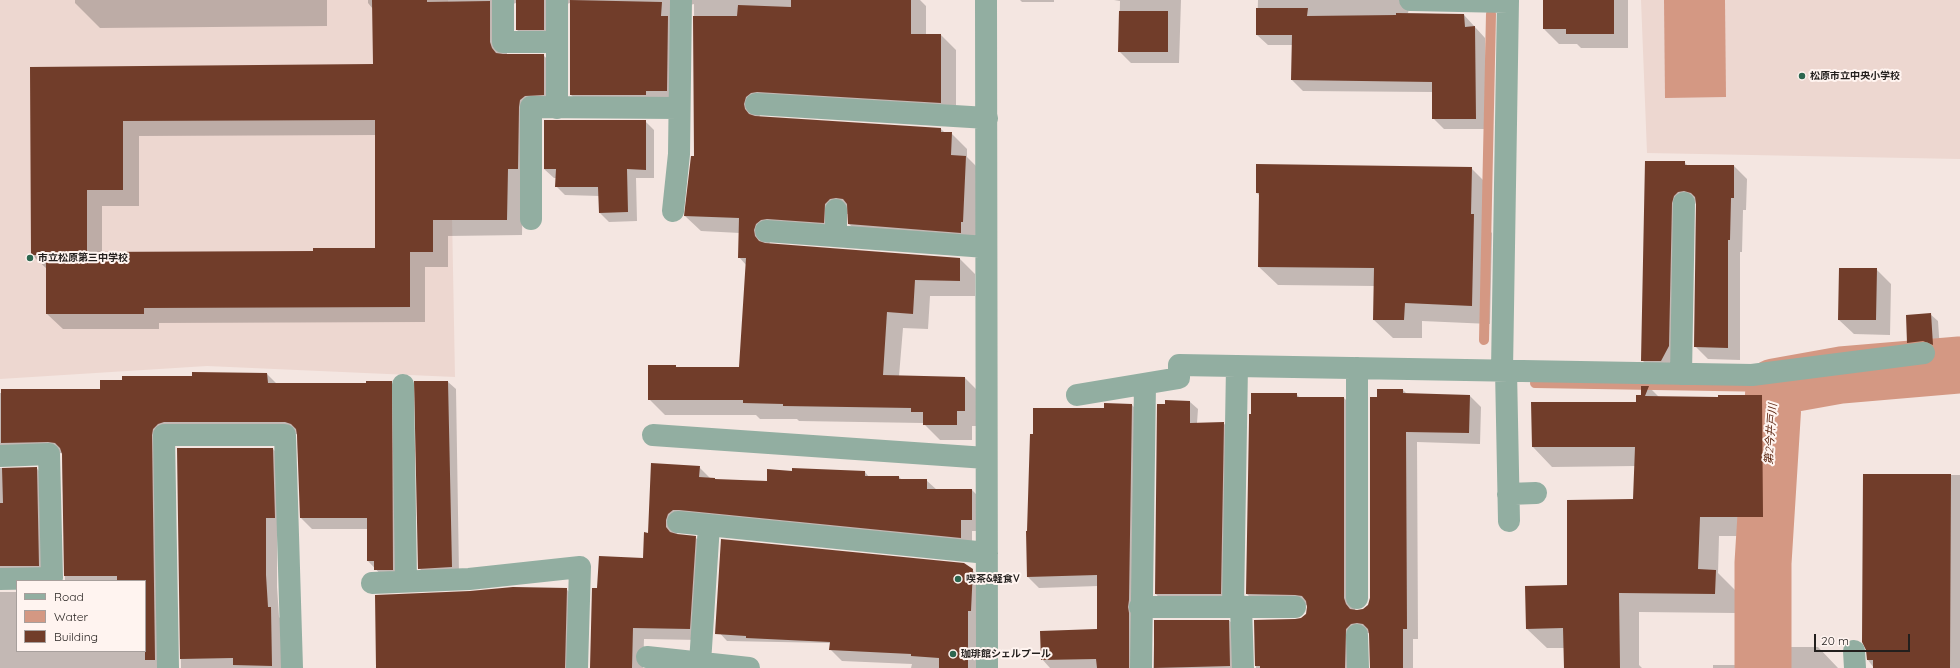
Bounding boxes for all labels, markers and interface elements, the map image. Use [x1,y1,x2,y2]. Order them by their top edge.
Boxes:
place label: 松原市立中央小学校 [1810,70,1900,82]
marker: 松原市立中央小学校 [1797,71,1807,81]
place label: 市立松原第三中学校 [38,252,128,264]
marker: 市立松原第三中学校 [25,253,35,263]
water label: 第2今井戸川 [1762,403,1780,465]
place label: 喫茶&軽食V [966,573,1020,585]
marker: 喫茶&軽食V [953,574,963,584]
legend [16,580,146,652]
text: Road [54,589,84,604]
text: Water [54,609,88,624]
scale bar [1816,626,1912,652]
text: Building [54,629,98,644]
text: 20 m [1821,633,1849,648]
place label: 珈琲館シェルプール [961,648,1051,660]
marker: 珈琲館シェルプール [948,649,958,659]

